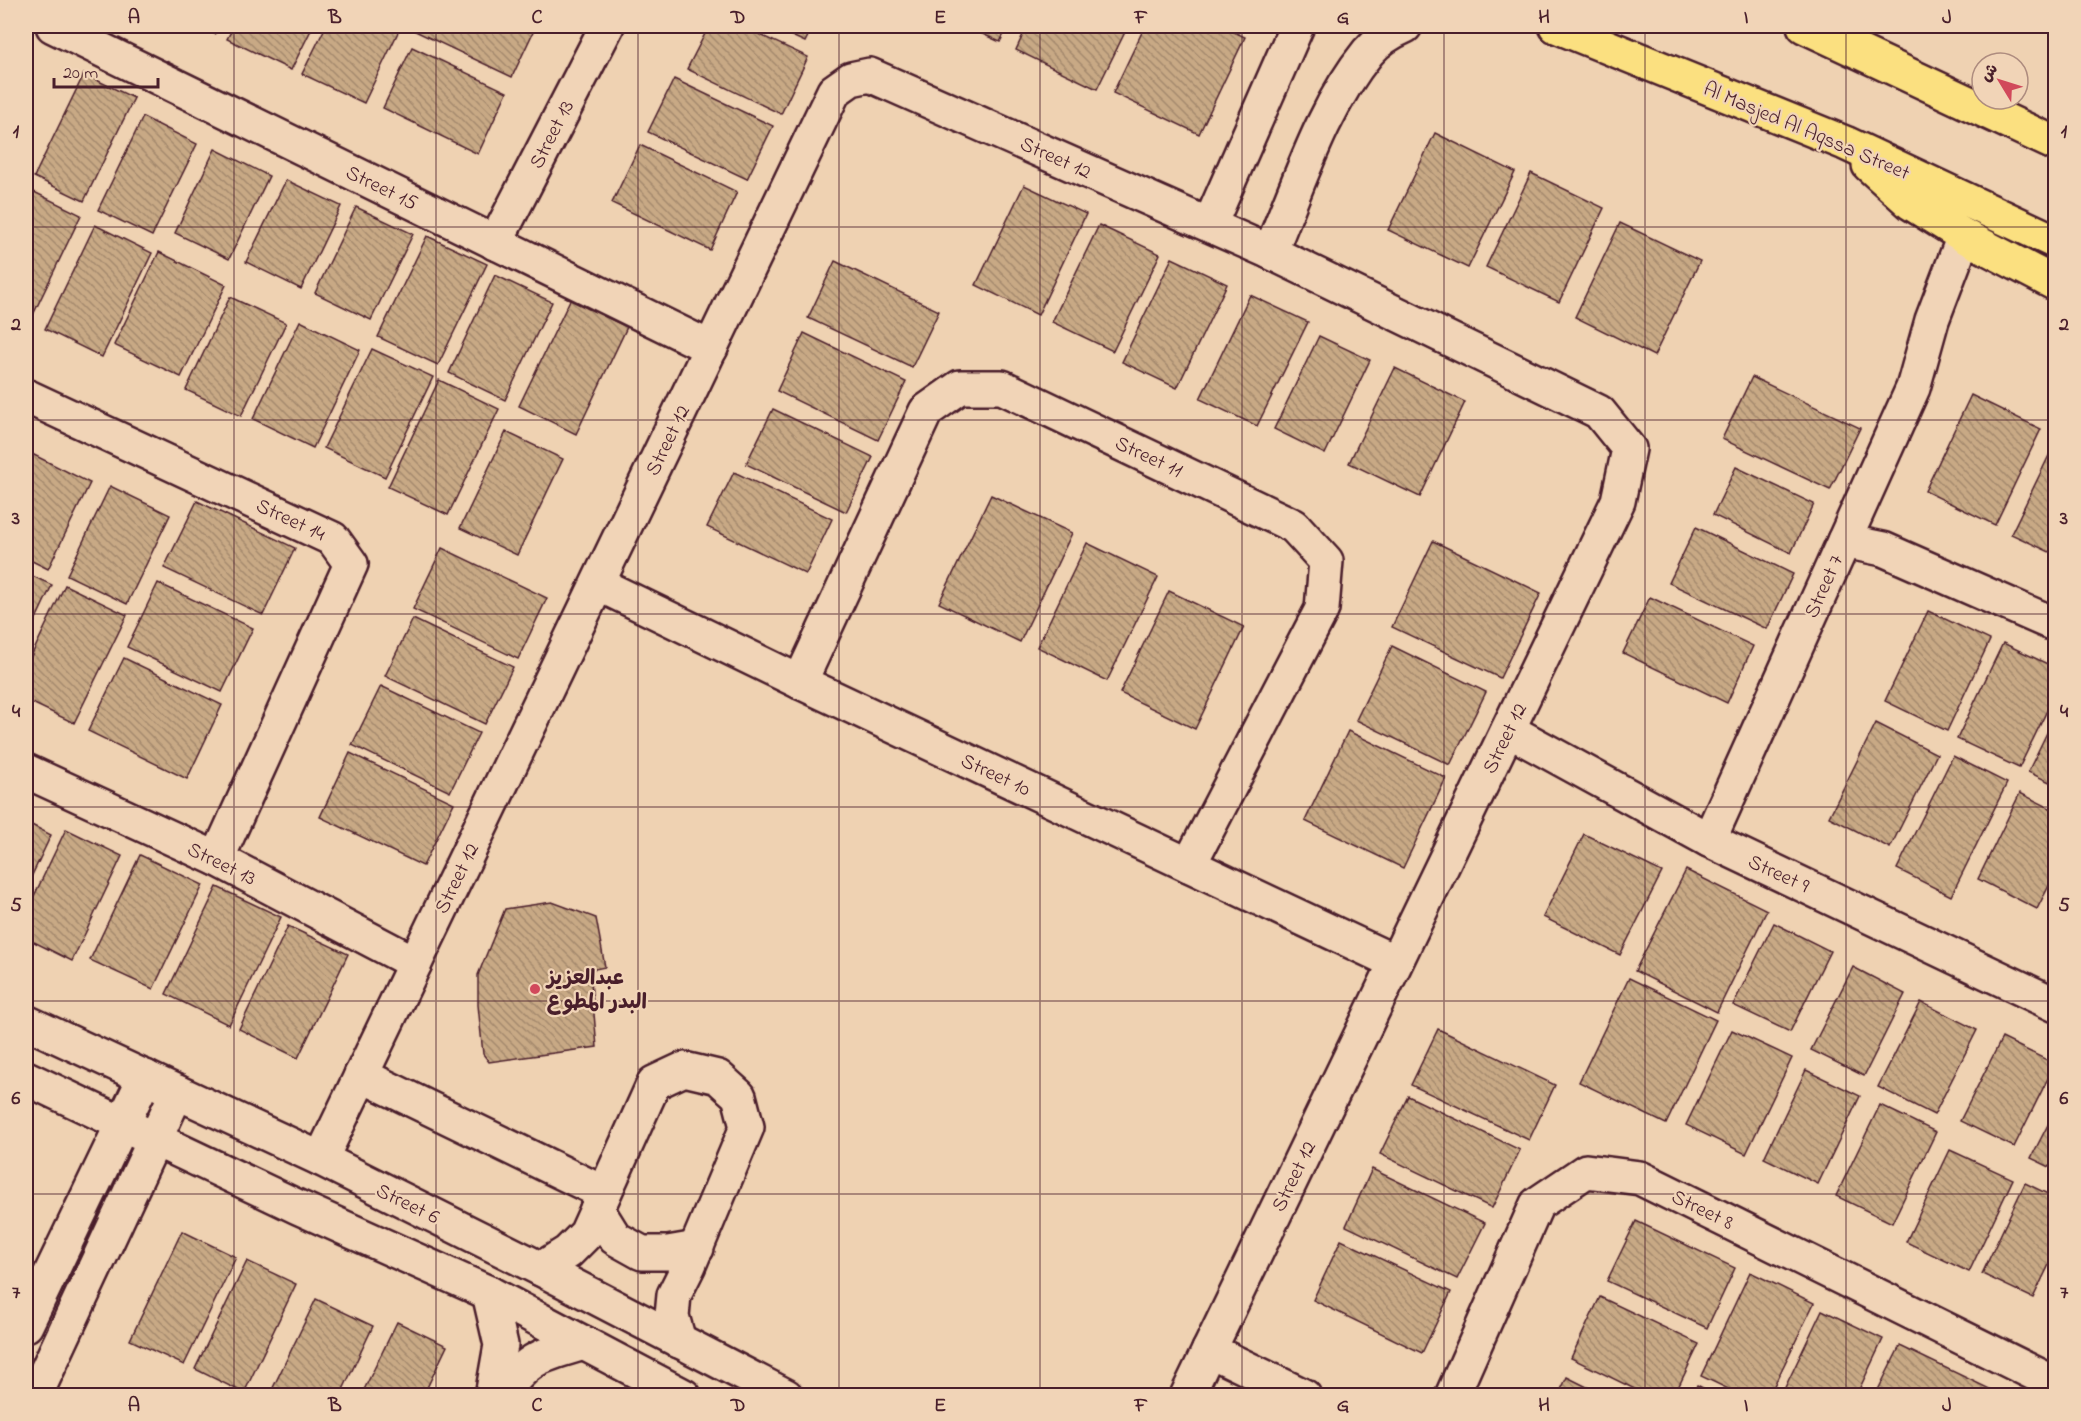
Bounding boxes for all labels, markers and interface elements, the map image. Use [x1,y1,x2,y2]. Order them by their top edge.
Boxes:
text: A [128,4,140,33]
text: B [327,4,342,33]
text: C [532,4,543,33]
text: D [730,4,745,33]
text: E [934,4,946,33]
text: F [1134,4,1148,33]
text: G [1337,4,1350,33]
text: H [1538,4,1550,33]
text: I [1744,4,1749,33]
text: J [1942,4,1952,33]
scale bar [54,51,158,89]
north arrow [1970,51,2030,111]
text: ش [1975,59,2005,87]
text: 20 m [63,61,98,87]
street label: Al Masjed Al Aqssa Street [1698,75,1914,189]
street label: Street 13 [523,95,583,174]
text: 1 [13,118,20,147]
text: 1 [2061,118,2068,147]
street label: Street 12 [1015,130,1096,188]
street label: Street 15 [340,158,422,219]
text: 2 [10,311,21,340]
text: 2 [2058,311,2069,340]
street label: Street 12 [639,400,699,481]
street label: Street 11 [1109,429,1187,487]
street label: Street 14 [251,492,330,550]
text: 3 [11,505,20,534]
text: 3 [2059,505,2068,534]
street label: Street 7 [1798,550,1852,623]
text: 4 [12,698,21,727]
street label: Street 12 [1476,698,1536,779]
text: 4 [2060,698,2069,727]
street label: Street 10 [955,747,1035,805]
street label: Street 13 [182,835,261,894]
street label: Street 12 [428,838,488,919]
street label: Street 9 [1743,848,1814,902]
text: 5 [10,892,22,921]
text: 5 [2058,892,2070,921]
place label: عبدالعزيز البدر المطوع [545,964,647,1018]
marker: عبدالعزيز البدر المطوع [528,982,542,996]
text: 6 [12,1085,21,1114]
text: 6 [2060,1085,2069,1114]
street label: Street 12 [1265,1136,1325,1217]
street label: Street 6 [370,1177,444,1233]
street label: Street 8 [1666,1183,1738,1239]
text: 7 [12,1279,21,1308]
text: 7 [2060,1279,2069,1308]
text: A [128,1392,140,1421]
text: B [327,1392,342,1421]
text: C [532,1392,543,1421]
text: D [730,1392,745,1421]
text: E [934,1392,946,1421]
text: F [1134,1392,1148,1421]
text: G [1337,1392,1350,1421]
text: H [1538,1392,1550,1421]
text: I [1744,1392,1749,1421]
text: J [1942,1392,1952,1421]

